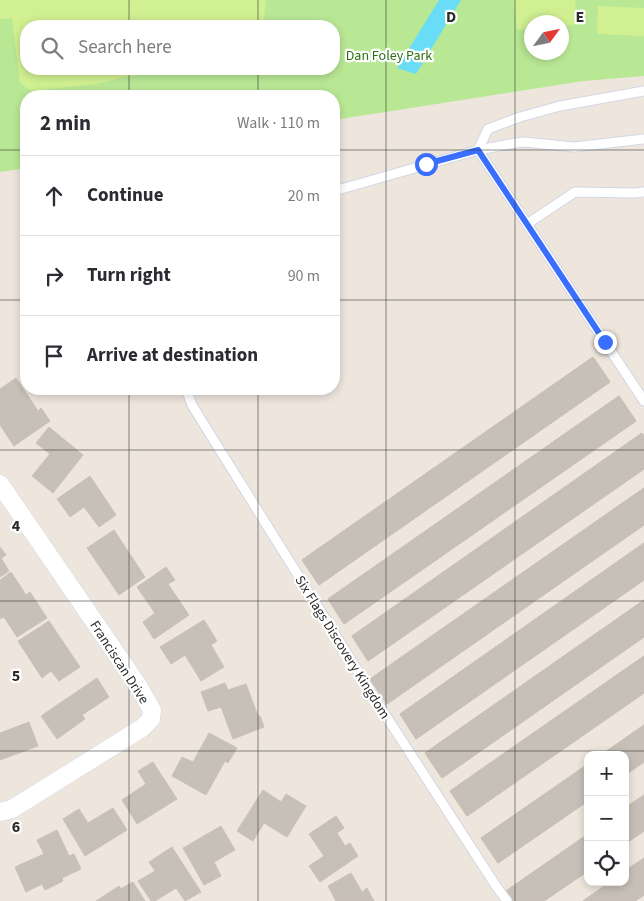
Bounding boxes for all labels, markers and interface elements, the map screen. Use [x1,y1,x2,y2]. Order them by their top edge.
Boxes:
text: D [446,6,456,28]
text: E [576,6,584,28]
north arrow [524,15,569,60]
search box [20,20,340,75]
icon: search [38,34,66,62]
text: Search here [78,34,172,61]
park label: Dan Foley Park [346,46,432,66]
text: 2 min [40,108,91,138]
text: Walk · 110 m [237,112,320,134]
route start [415,153,438,176]
icon: ahead [40,182,68,210]
text: Continue [87,182,164,209]
text: 20 m [288,185,320,207]
icon: right [40,262,68,290]
text: Turn right [87,262,171,289]
text: 90 m [288,265,320,287]
route end [594,331,617,354]
icon: arrive [40,342,68,370]
text: Arrive at destination [87,342,258,369]
text: 4 [12,515,21,537]
street label: Six Flags Discovery Kingdom [290,572,395,723]
street label: Franciscan Drive [85,617,154,708]
text: 5 [12,665,20,687]
map controls [584,751,629,886]
button: + [584,751,629,796]
button: − [584,796,629,841]
text: 6 [12,816,20,838]
button: locate [584,841,629,886]

